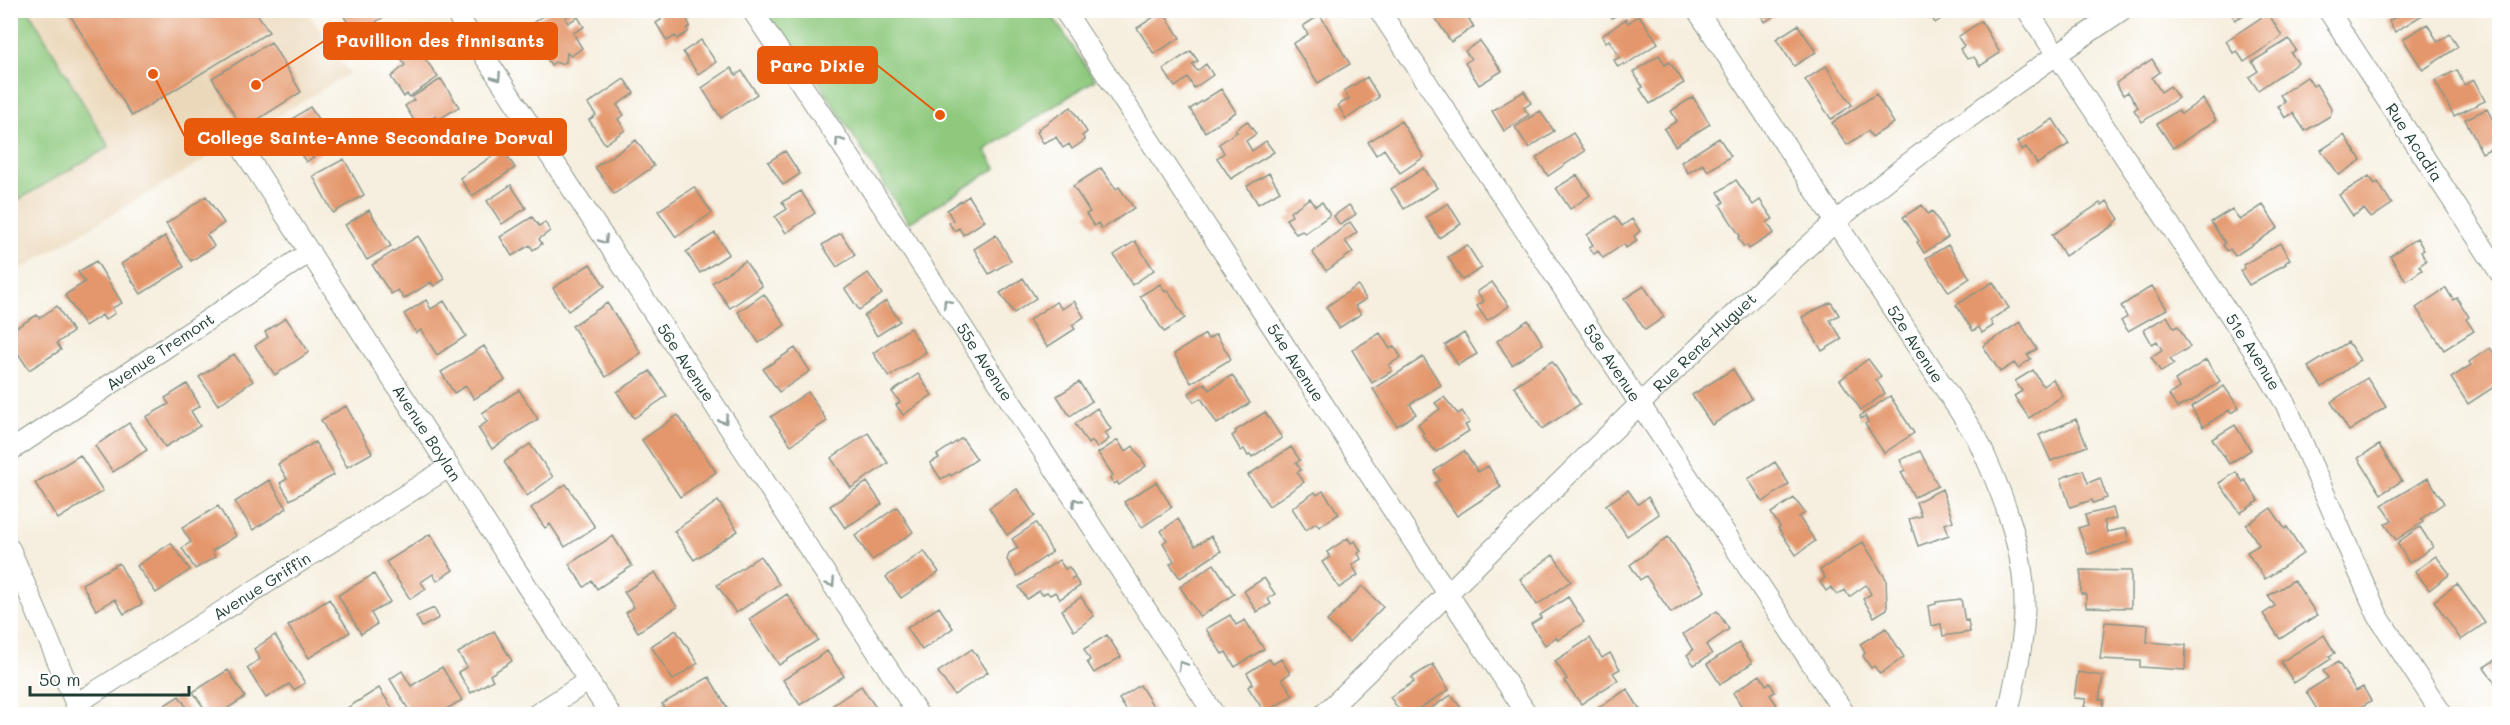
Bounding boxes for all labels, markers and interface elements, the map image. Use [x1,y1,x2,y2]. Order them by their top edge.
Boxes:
callout: Pavillion des finnisants [324,23,557,59]
text: Pavillion des finnisants [336,28,544,52]
callout: Parc Dixie [758,47,877,83]
text: Parc Dixie [769,53,865,77]
one-way arrow [490,71,502,81]
street label: Rue Acadia [2382,99,2448,185]
callout: College Sainte-Anne Secondaire Dorval [185,119,566,155]
text: College Sainte-Anne Secondaire Dorval [197,125,553,149]
one-way arrow [835,137,846,148]
one-way arrow [597,234,609,244]
street label: Rue René-Huguet [1648,288,1760,396]
one-way arrow [943,299,954,310]
street label: 52e Avenue [1883,301,1949,386]
street label: Avenue Tremont [102,308,218,395]
street label: 51e Avenue [2222,309,2286,394]
street label: 56e Avenue [653,319,720,405]
street label: 55e Avenue [952,319,1018,405]
street label: 54e Avenue [1263,319,1330,405]
street label: 53e Avenue [1580,319,1646,405]
street label: Avenue Boylan [388,380,467,485]
one-way arrow [716,414,728,424]
one-way arrow [1072,498,1083,509]
street label: Avenue Griffin [209,547,314,624]
one-way arrow [824,576,835,587]
scale bar [30,659,189,697]
one-way arrow [1178,661,1189,672]
text: 50 m [39,667,81,691]

